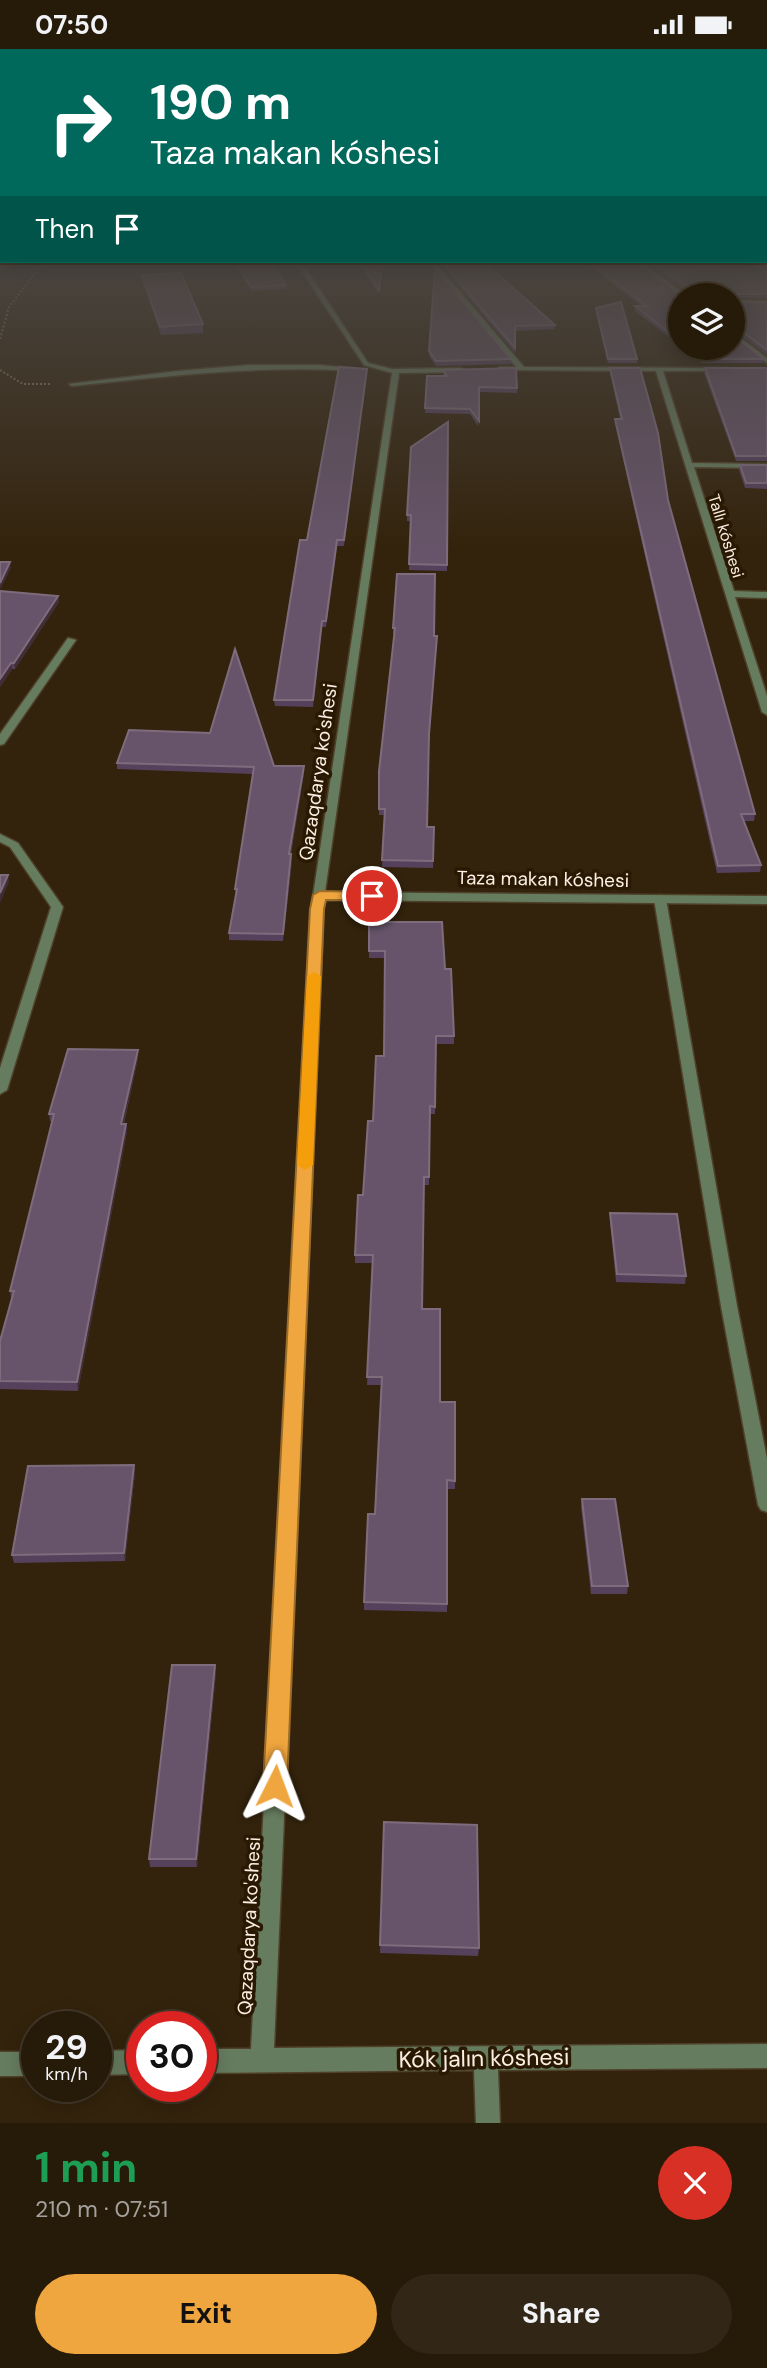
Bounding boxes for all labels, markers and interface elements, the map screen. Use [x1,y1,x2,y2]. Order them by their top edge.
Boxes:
text: 07:50 [35,8,108,42]
text: 190 m [150,70,291,134]
icon: right [35,77,126,168]
text: Taza makan kóshesi [150,132,440,174]
icon: arrive [108,210,146,248]
text: Then [35,212,94,246]
map controls [668,283,745,360]
button: layers [668,283,745,360]
street label: Tallı kóshesi [703,492,749,580]
street label: Qazaqdarya ko'shesi [293,682,343,862]
street label: Taza makan kóshesi [457,865,629,893]
pin [342,866,402,926]
icon: arrive [353,877,391,915]
position arrow [238,1749,312,1823]
street label: Qazaqdarya ko'shesi [232,1836,266,2016]
speed limit sign: 30 [126,2011,217,2102]
text: 29 [45,2024,88,2070]
street label: Kók jalın kóshesi [398,2042,570,2074]
text: km/h [45,2062,88,2086]
text: 1 min [35,2140,137,2195]
button: close [658,2146,732,2220]
text: 210 m · 07:51 [35,2194,168,2224]
button: Exit [35,2274,377,2354]
button: Share [391,2274,732,2354]

